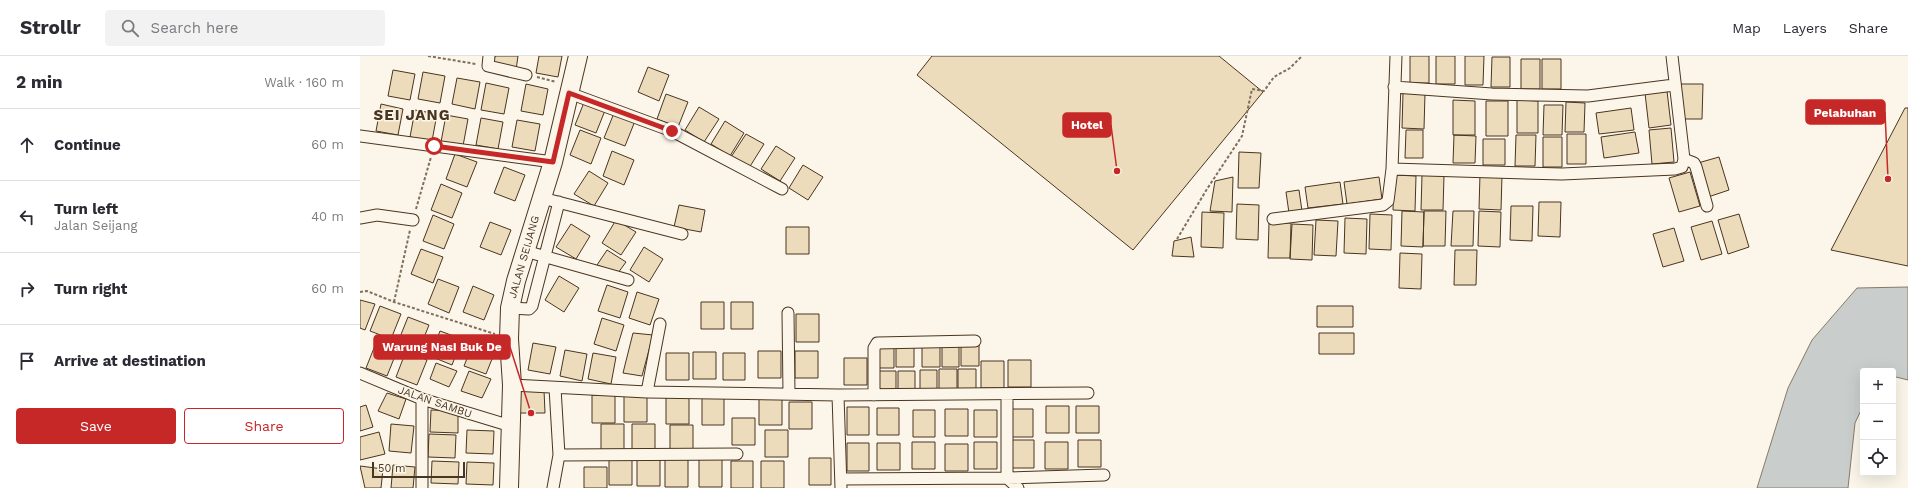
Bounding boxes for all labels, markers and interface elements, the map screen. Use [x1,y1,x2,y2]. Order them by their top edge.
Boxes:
search box [105,10,385,46]
text: Strollr [20,16,81,39]
icon: search [119,17,141,39]
text: Search here [151,19,239,37]
text: Map [1732,20,1761,36]
text: Layers [1783,20,1827,36]
text: Share [1849,20,1888,36]
text: 2 min [16,72,62,92]
text: Walk · 160 m [264,75,344,90]
callout: Pelabuhan [1806,100,1885,124]
district label: SEI JANG [374,106,451,124]
text: Pelabuhan [1814,106,1876,120]
callout: Hotel [1063,113,1111,137]
text: Hotel [1071,118,1103,132]
route end [663,122,681,140]
icon: ahead [16,134,38,156]
text: Continue [54,136,121,154]
text: 60 m [311,137,344,152]
route start [425,137,443,155]
text: Turn left [54,200,118,218]
icon: left [16,206,38,228]
text: 40 m [311,209,344,224]
street label: JALAN SEIJANG [506,214,542,300]
text: Jalan Seijang [54,218,137,233]
icon: right [16,278,38,300]
text: Turn right [54,280,127,298]
text: 60 m [311,281,344,296]
callout: Warung Nasi Buk De [374,335,510,359]
text: Warung Nasi Buk De [382,340,502,354]
icon: arrive [16,350,38,372]
text: Arrive at destination [54,352,206,370]
map controls [1860,368,1896,476]
button: + [1860,368,1896,404]
street label: JALAN SAMBU [396,383,474,421]
button: − [1860,404,1896,440]
button: Save [16,408,176,444]
button: Share [184,408,344,444]
button: locate [1860,440,1896,476]
scale bar [372,460,465,479]
text: 50 m [378,462,405,475]

